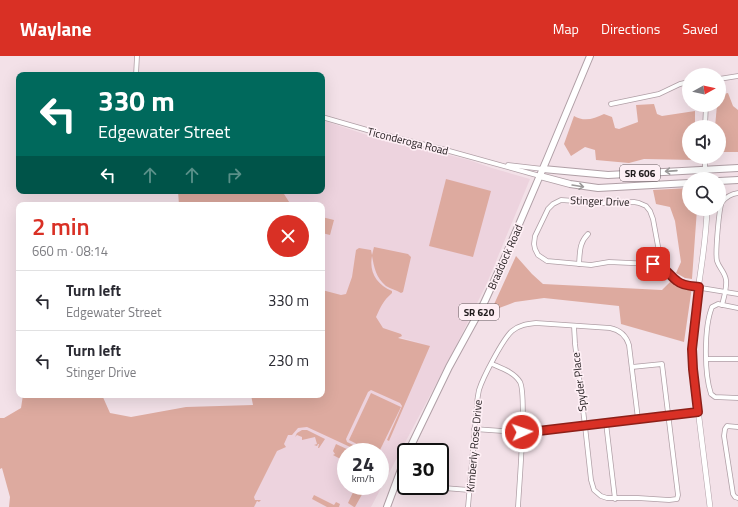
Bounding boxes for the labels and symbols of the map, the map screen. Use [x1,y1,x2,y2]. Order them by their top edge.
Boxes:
north arrow [682,68,726,112]
street label: Ticonderoga Road [366,123,450,159]
road number: SR 606 [620,165,660,181]
one-way arrow [665,168,678,175]
one-way arrow [571,182,584,190]
street label: Stinger Drive [570,192,630,210]
street label: Braddock Road [483,222,527,292]
pin [636,247,670,281]
road number: SR 620 [459,304,499,320]
street label: Spyder Place [567,351,591,412]
street label: Kimberly Rose Drive [462,399,486,493]
position arrow [501,411,543,453]
speed limit sign: 30 [397,443,449,495]

